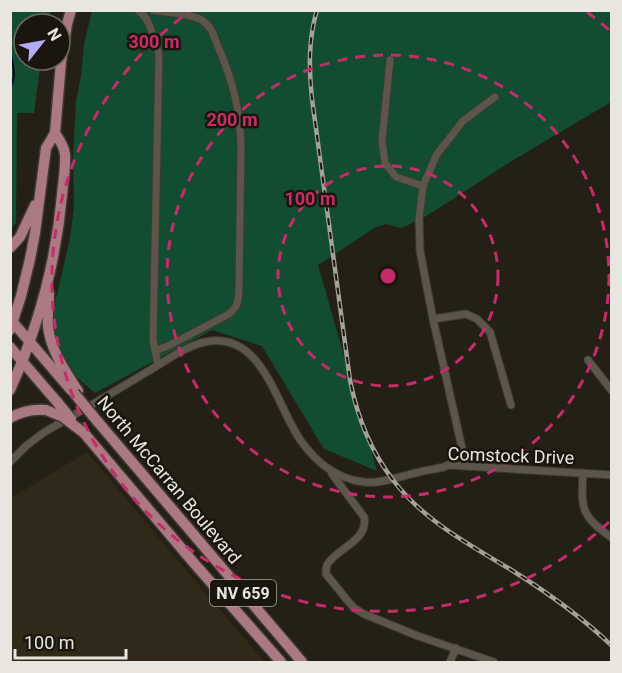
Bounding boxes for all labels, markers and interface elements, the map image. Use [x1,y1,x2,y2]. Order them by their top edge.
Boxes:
north arrow [12,12,72,72]
text: N [43,25,65,44]
text: 300 m [128,31,180,52]
text: 200 m [206,109,258,130]
text: 100 m [284,188,336,209]
centre of rings [378,266,398,286]
street label: North McCarran Boulevard [93,392,246,568]
street label: Comstock Drive [447,443,575,468]
road number: NV 659 [210,580,276,606]
scale bar [15,622,126,660]
text: 100 m [24,632,75,653]

